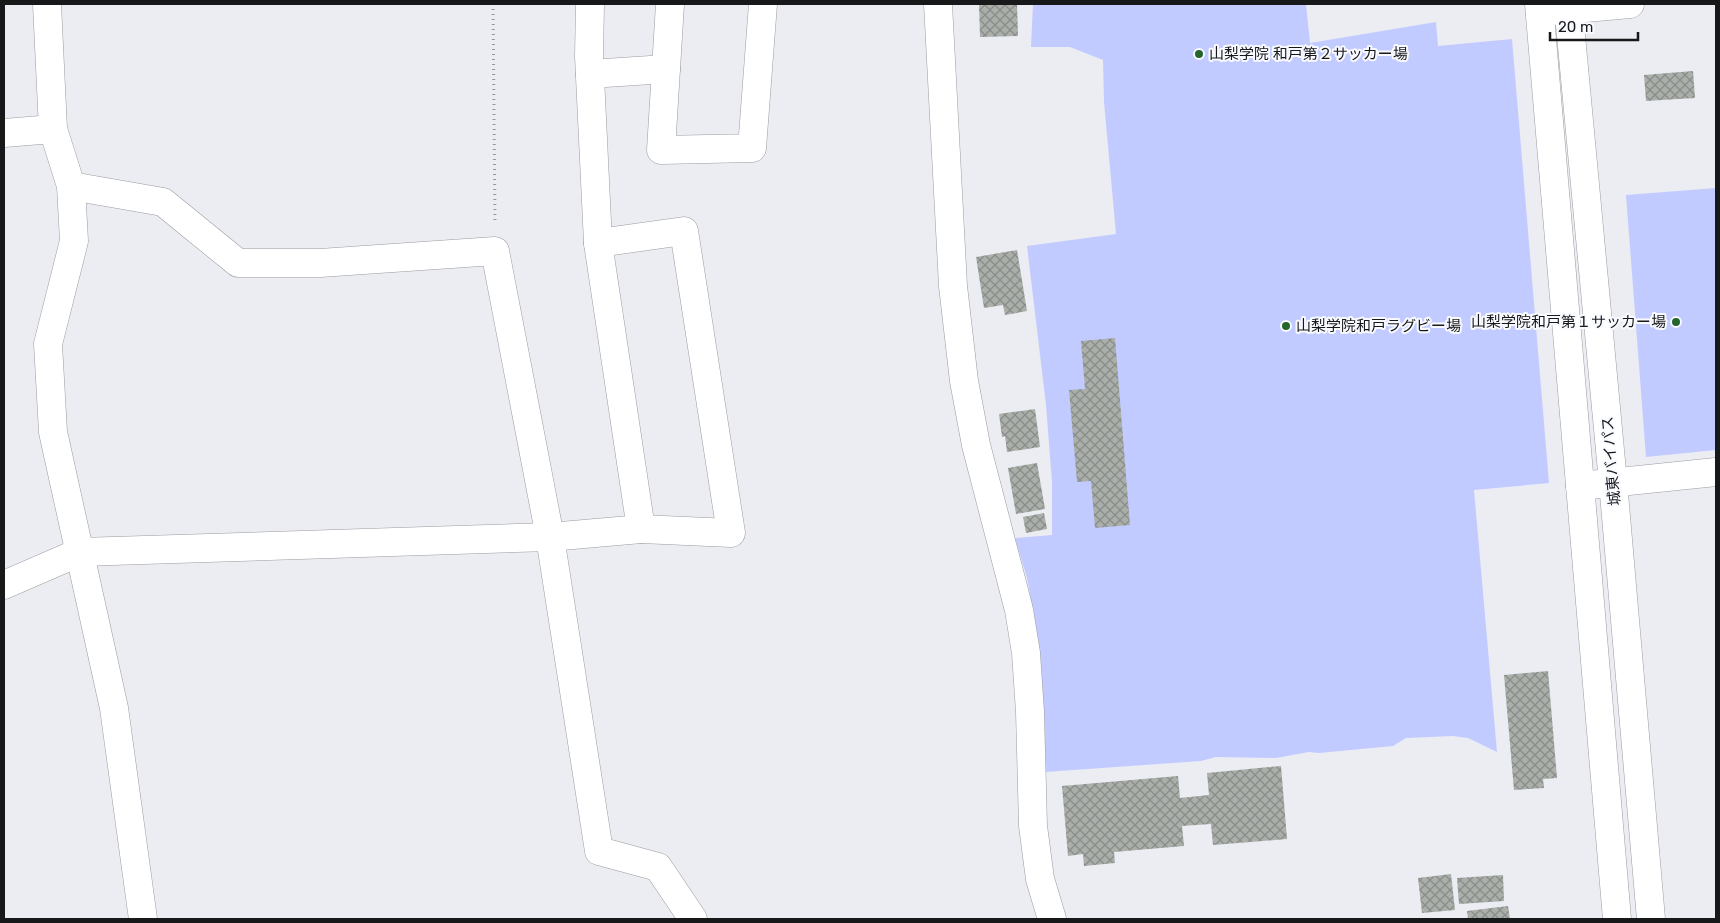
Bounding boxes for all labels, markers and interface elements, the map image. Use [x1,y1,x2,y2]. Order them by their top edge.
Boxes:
scale bar [1550,10,1638,42]
text: 20 m [1558,18,1593,36]
place label: 山梨学院 和戸第２サッカー場 [1209,45,1408,63]
marker: 山梨学院 和戸第２サッカー場 [1193,48,1205,60]
place label: 山梨学院和戸第１サッカー場 [1471,313,1666,331]
marker: 山梨学院和戸第１サッカー場 [1670,316,1682,328]
place label: 山梨学院和戸ラグビー場 [1296,317,1461,335]
marker: 山梨学院和戸ラグビー場 [1280,320,1292,332]
street label: 城東バイパス [1598,416,1624,506]

